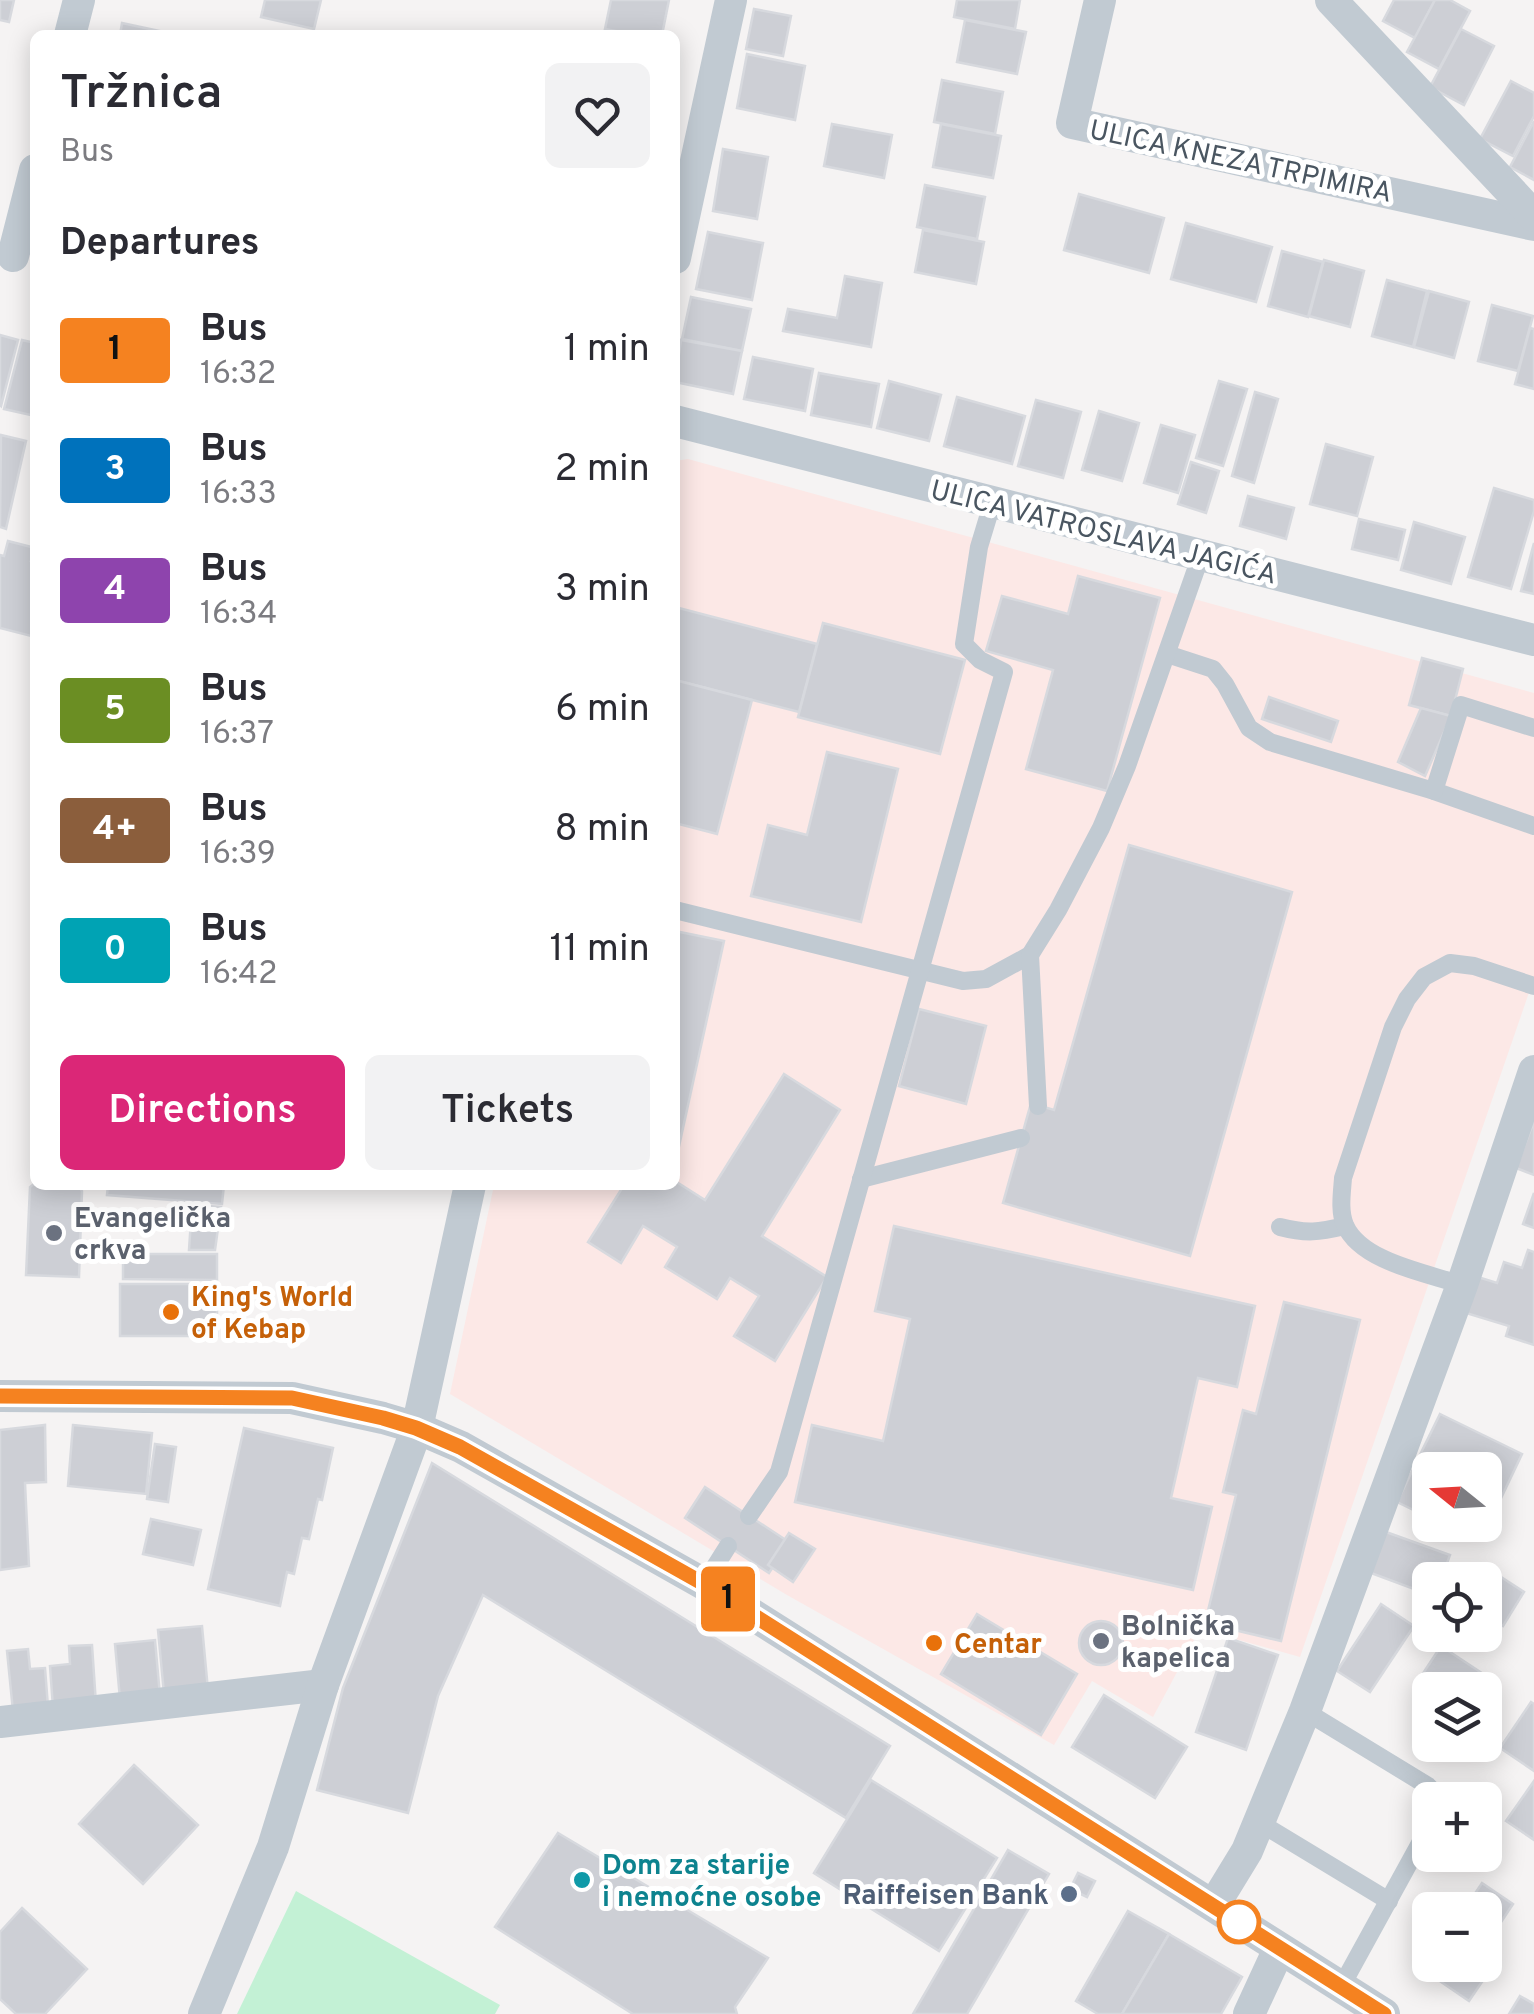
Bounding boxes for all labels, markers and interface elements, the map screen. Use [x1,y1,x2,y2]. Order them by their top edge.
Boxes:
button: heart [545,63,650,168]
text: Tržnica [60,65,222,125]
street label: ULICA KNEZA TRPIMIRA [1086,113,1395,213]
text: Bus [60,133,114,173]
text: Departures [60,220,260,269]
text: Bus [200,306,267,355]
text: 1 min [564,326,650,375]
text: 1 [108,328,122,372]
text: 16:32 [200,355,276,395]
text: Bus [200,426,267,475]
text: 2 min [555,446,650,495]
text: 3 [105,448,125,492]
street label: ULICA VATROSLAVA JAGIĆA [926,471,1281,594]
text: 16:33 [200,475,277,515]
text: Bus [200,546,267,595]
text: 3 min [555,566,650,615]
text: 4 [104,568,126,612]
text: 16:34 [200,595,277,635]
text: Bus [200,666,267,715]
text: 6 min [555,686,650,735]
text: 5 [104,688,126,732]
text: 16:37 [200,715,274,755]
text: Bus [200,786,267,835]
text: 8 min [555,806,650,855]
text: 4+ [93,808,137,852]
text: 16:39 [200,835,276,875]
text: Bus [200,906,267,955]
text: 11 min [549,926,650,975]
text: 0 [103,928,127,972]
text: 16:42 [200,955,278,995]
button: Directions [60,1055,345,1170]
button: Tickets [365,1055,650,1170]
place label: Evangelička crkva [74,1202,231,1270]
marker: Evangelička crkva [43,1222,65,1244]
place label: King's World of Kebap [191,1281,353,1349]
marker: King's World of Kebap [160,1301,182,1323]
north arrow [1412,1452,1502,1542]
map controls [1412,1452,1502,1982]
button: locate [1412,1562,1502,1652]
line badge: 1 [696,1566,760,1632]
text: 1 [721,1577,735,1621]
place label: Bolnička kapelica [1121,1610,1235,1678]
place label: Centar [954,1628,1042,1664]
marker: Bolnička kapelica [1090,1630,1112,1652]
marker: Centar [923,1632,945,1654]
button: layers [1412,1672,1502,1762]
button: + [1412,1782,1502,1872]
place label: Dom za starije i nemoćne osobe [602,1849,821,1917]
marker: Dom za starije i nemoćne osobe [571,1869,593,1891]
place label: Raiffeisen Bank [842,1879,1049,1915]
marker: Raiffeisen Bank [1058,1883,1080,1905]
button: − [1412,1892,1502,1982]
unlabelled marker [1218,1901,1260,1943]

